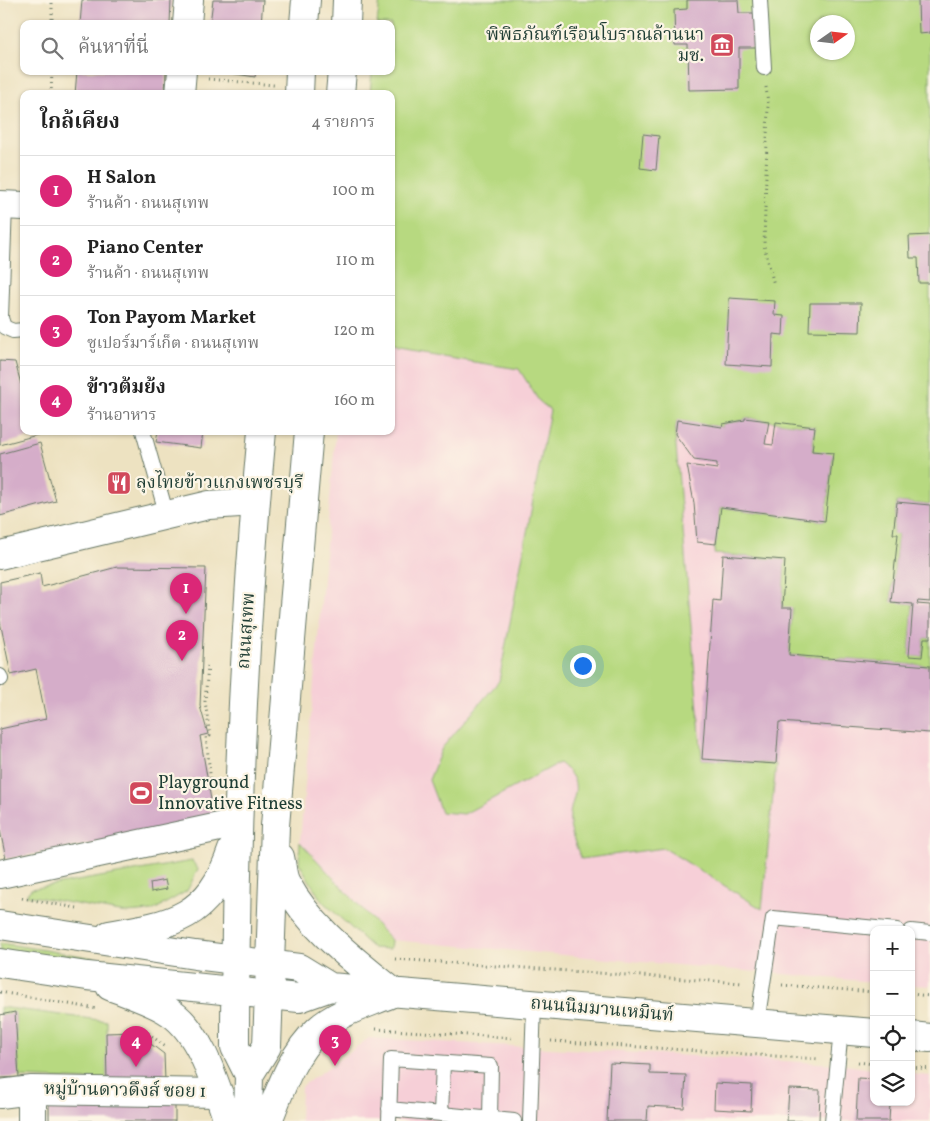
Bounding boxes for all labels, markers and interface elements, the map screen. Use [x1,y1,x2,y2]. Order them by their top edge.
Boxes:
north arrow [810,15,855,60]
search box [20,20,395,75]
place label: พิพิธภัณฑ์เรือนโบราณล้านนา มช. [486,21,704,69]
museum icon: พิพิธภัณฑ์เรือนโบราณล้านนา มช. [709,32,735,58]
icon: search [38,34,66,62]
text: ค้นหาที่นี่ [78,35,149,61]
text: ใกล้เคียง [40,108,120,137]
text: 4 รายการ [311,112,375,134]
text: H Salon [87,165,156,191]
text: 1 [53,180,59,202]
text: 100 m [332,180,375,202]
text: ร้านค้า · ถนนสุเทพ [87,193,209,215]
text: Piano Center [87,235,203,261]
text: 2 [52,250,60,272]
text: 110 m [336,250,375,272]
text: ร้านค้า · ถนนสุเทพ [87,263,209,285]
text: Ton Payom Market [87,305,256,331]
text: 3 [52,320,60,342]
text: 120 m [333,320,375,342]
text: ซูเปอร์มาร์เก็ต · ถนนสุเทพ [87,333,259,355]
text: ข้าวต้มย้ง [87,375,166,401]
text: 4 [51,390,61,412]
text: 160 m [334,390,375,412]
text: ร้านอาหาร [87,405,156,427]
restaurant icon: ลุงไทยข้าวแกงเพชรบุรี [106,470,132,496]
place label: ลุงไทยข้าวแกงเพชรบุรี [136,470,303,496]
pin: 1 [170,573,202,614]
street label: ถนนสุเทพ [232,592,262,670]
pin: 2 [166,620,198,661]
your location [570,653,596,679]
place label: Playground Innovative Fitness [158,771,303,817]
sports icon: Playground Innovative Fitness [128,780,154,806]
map controls [870,926,915,1106]
button: + [870,926,915,971]
button: − [870,971,915,1016]
street label: ถนนนิมมานเหมินท์ [529,991,675,1029]
button: locate [870,1016,915,1061]
pin: 3 [319,1025,351,1066]
pin: 4 [120,1026,152,1067]
button: layers [870,1061,915,1106]
street label: หมู่บ้านดาวดึงส์ ซอย 1 [44,1077,206,1105]

